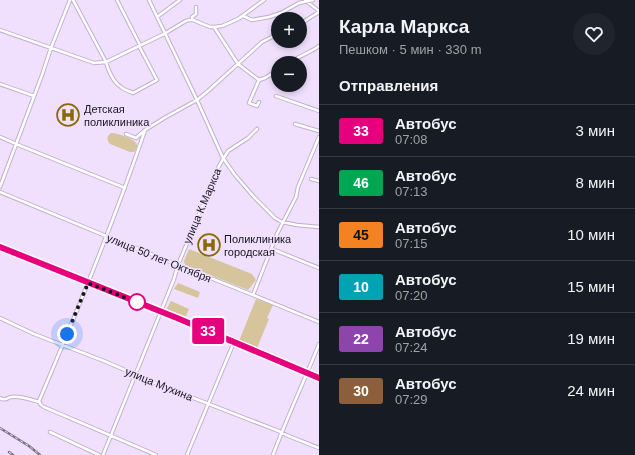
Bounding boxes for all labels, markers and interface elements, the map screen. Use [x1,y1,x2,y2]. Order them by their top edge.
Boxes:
map controls [271,12,307,92]
button: + [271,12,307,48]
button: heart [573,13,615,55]
text: Карла Маркса [339,16,469,37]
text: Пешком · 5 мин · 330 m [339,42,481,57]
button: − [271,56,307,92]
text: Отправления [339,77,438,94]
hospital icon: Детская поликлиника [55,102,81,128]
place label: Детская поликлиника [84,103,150,128]
text: Автобус [395,115,457,132]
text: 3 мин [576,122,615,139]
text: 33 [353,123,369,139]
text: 07:08 [395,132,428,147]
street label: улица К.Маркса [181,166,224,246]
text: Автобус [395,167,457,184]
text: 8 мин [576,174,615,191]
text: 46 [353,175,369,191]
text: 07:13 [395,184,428,199]
text: Автобус [395,219,457,236]
text: 10 мин [567,226,615,243]
text: 45 [353,227,369,243]
street label: улица 50 лет Октября [105,232,213,284]
hospital icon: Поликлиника городская [196,232,222,258]
place label: Поликлиника городская [224,233,292,258]
text: 07:15 [395,236,428,251]
text: Автобус [395,271,457,288]
text: 15 мин [567,278,615,295]
text: 10 [353,279,369,295]
text: 07:20 [395,288,428,303]
unlabelled marker [128,293,146,311]
line badge: 33 [190,318,226,344]
text: 33 [200,323,216,339]
text: Автобус [395,323,457,340]
your location [57,324,77,344]
text: 19 мин [567,330,615,347]
text: 22 [353,331,369,347]
text: 07:24 [395,340,428,355]
street label: улица Мухина [123,365,195,403]
text: Автобус [395,375,457,392]
text: 24 мин [567,382,615,399]
text: 30 [353,383,369,399]
text: 07:29 [395,392,428,407]

